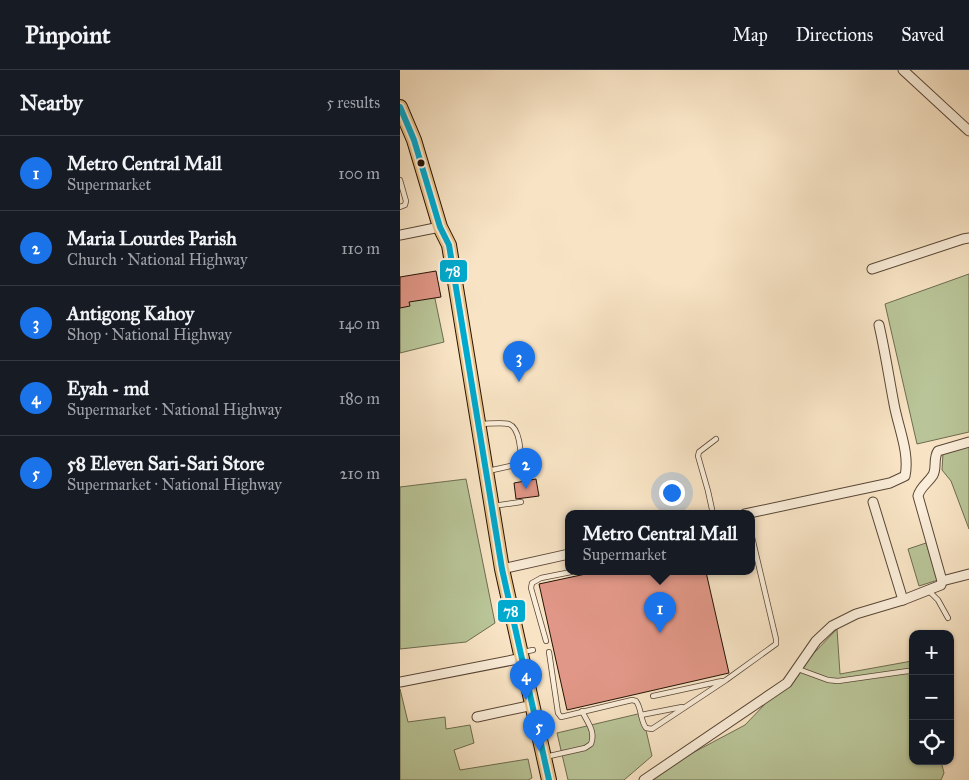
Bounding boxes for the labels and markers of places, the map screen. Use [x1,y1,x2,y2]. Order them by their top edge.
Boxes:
unlabelled marker [416,158,426,168]
pin: 3 [503,341,535,382]
pin: 2 [510,448,542,489]
pin: 1 [644,592,676,633]
pin: 4 [510,659,542,700]
pin: 5 [523,710,555,751]

